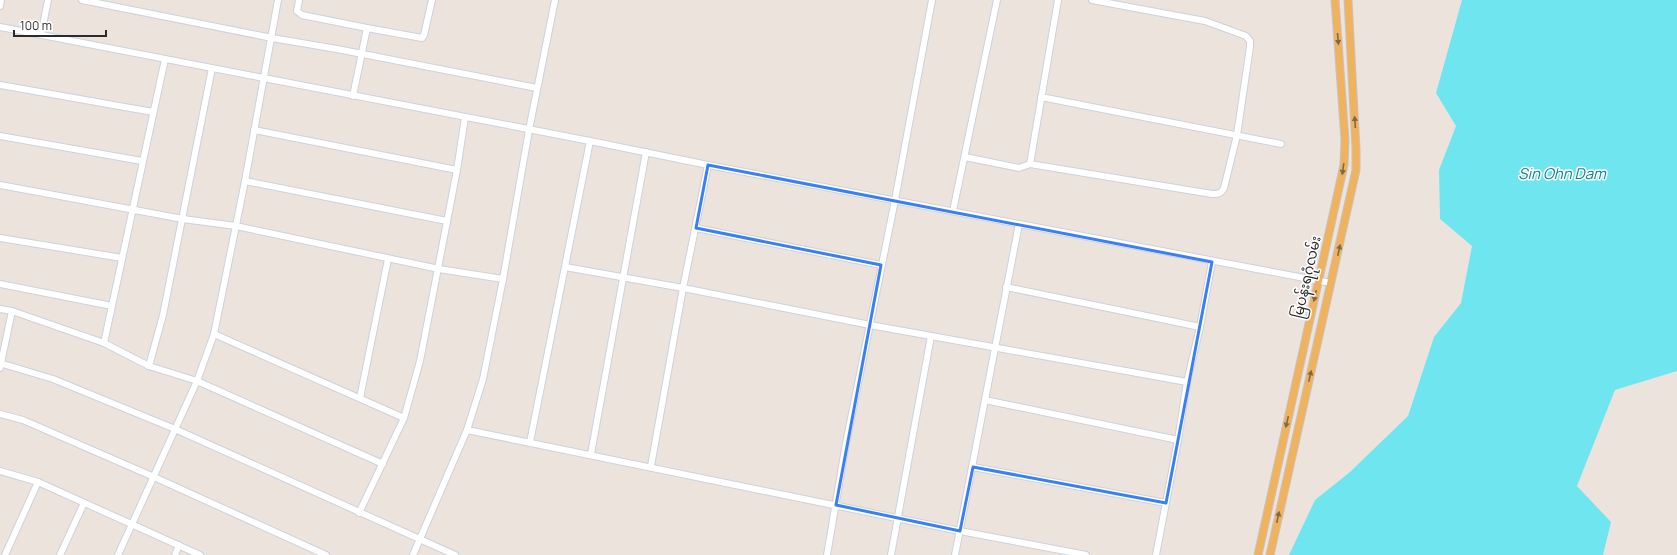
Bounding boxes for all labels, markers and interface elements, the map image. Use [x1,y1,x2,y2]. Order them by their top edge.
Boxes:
scale bar [14,12,106,38]
text: 100 m [20,17,52,34]
one-way arrow [1334,33,1341,45]
one-way arrow [1351,116,1358,128]
one-way arrow [1340,162,1346,175]
water label: Sin Ohn Dam [1518,163,1607,184]
street label: မြပန်းရဂုံလမ်း [1287,234,1328,321]
one-way arrow [1336,243,1342,256]
one-way arrow [1312,289,1318,302]
one-way arrow [1307,370,1313,383]
one-way arrow [1283,416,1289,429]
one-way arrow [1276,511,1282,523]

